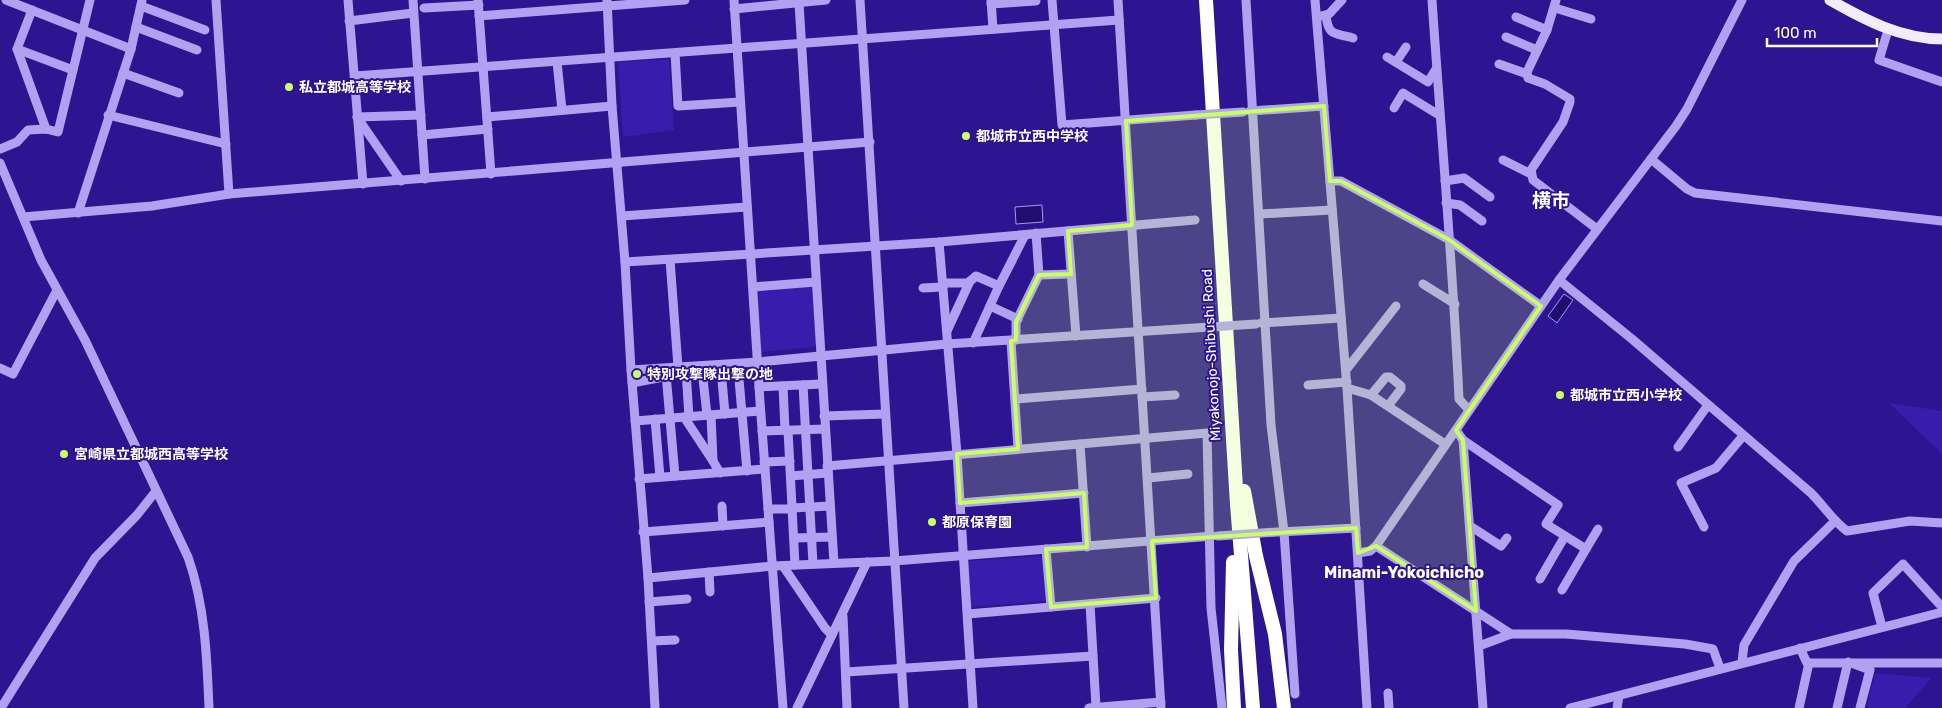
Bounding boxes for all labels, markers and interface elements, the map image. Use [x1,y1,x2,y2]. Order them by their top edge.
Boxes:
scale bar [1767,15,1877,47]
text: 100 m [1774,24,1816,42]
place label: 私立都城高等学校 [299,79,411,96]
marker: 私立都城高等学校 [283,81,295,93]
place label: 都城市立西中学校 [976,128,1088,145]
marker: 都城市立西中学校 [960,130,972,142]
district label: 横市 [1532,189,1570,212]
street label: Miyakonojo-Shibushi Road [1199,268,1224,441]
place label: 特別攻撃隊出撃の地 [647,366,773,383]
marker: 特別攻撃隊出撃の地 [631,368,643,380]
place label: 都城市立西小学校 [1570,387,1682,404]
marker: 都城市立西小学校 [1554,389,1566,401]
place label: 宮崎県立都城西高等学校 [74,446,228,463]
marker: 宮崎県立都城西高等学校 [58,448,70,460]
place label: 都原保育園 [942,514,1012,531]
marker: 都原保育園 [926,516,938,528]
district label: Minami-Yokoichicho [1324,563,1484,582]

